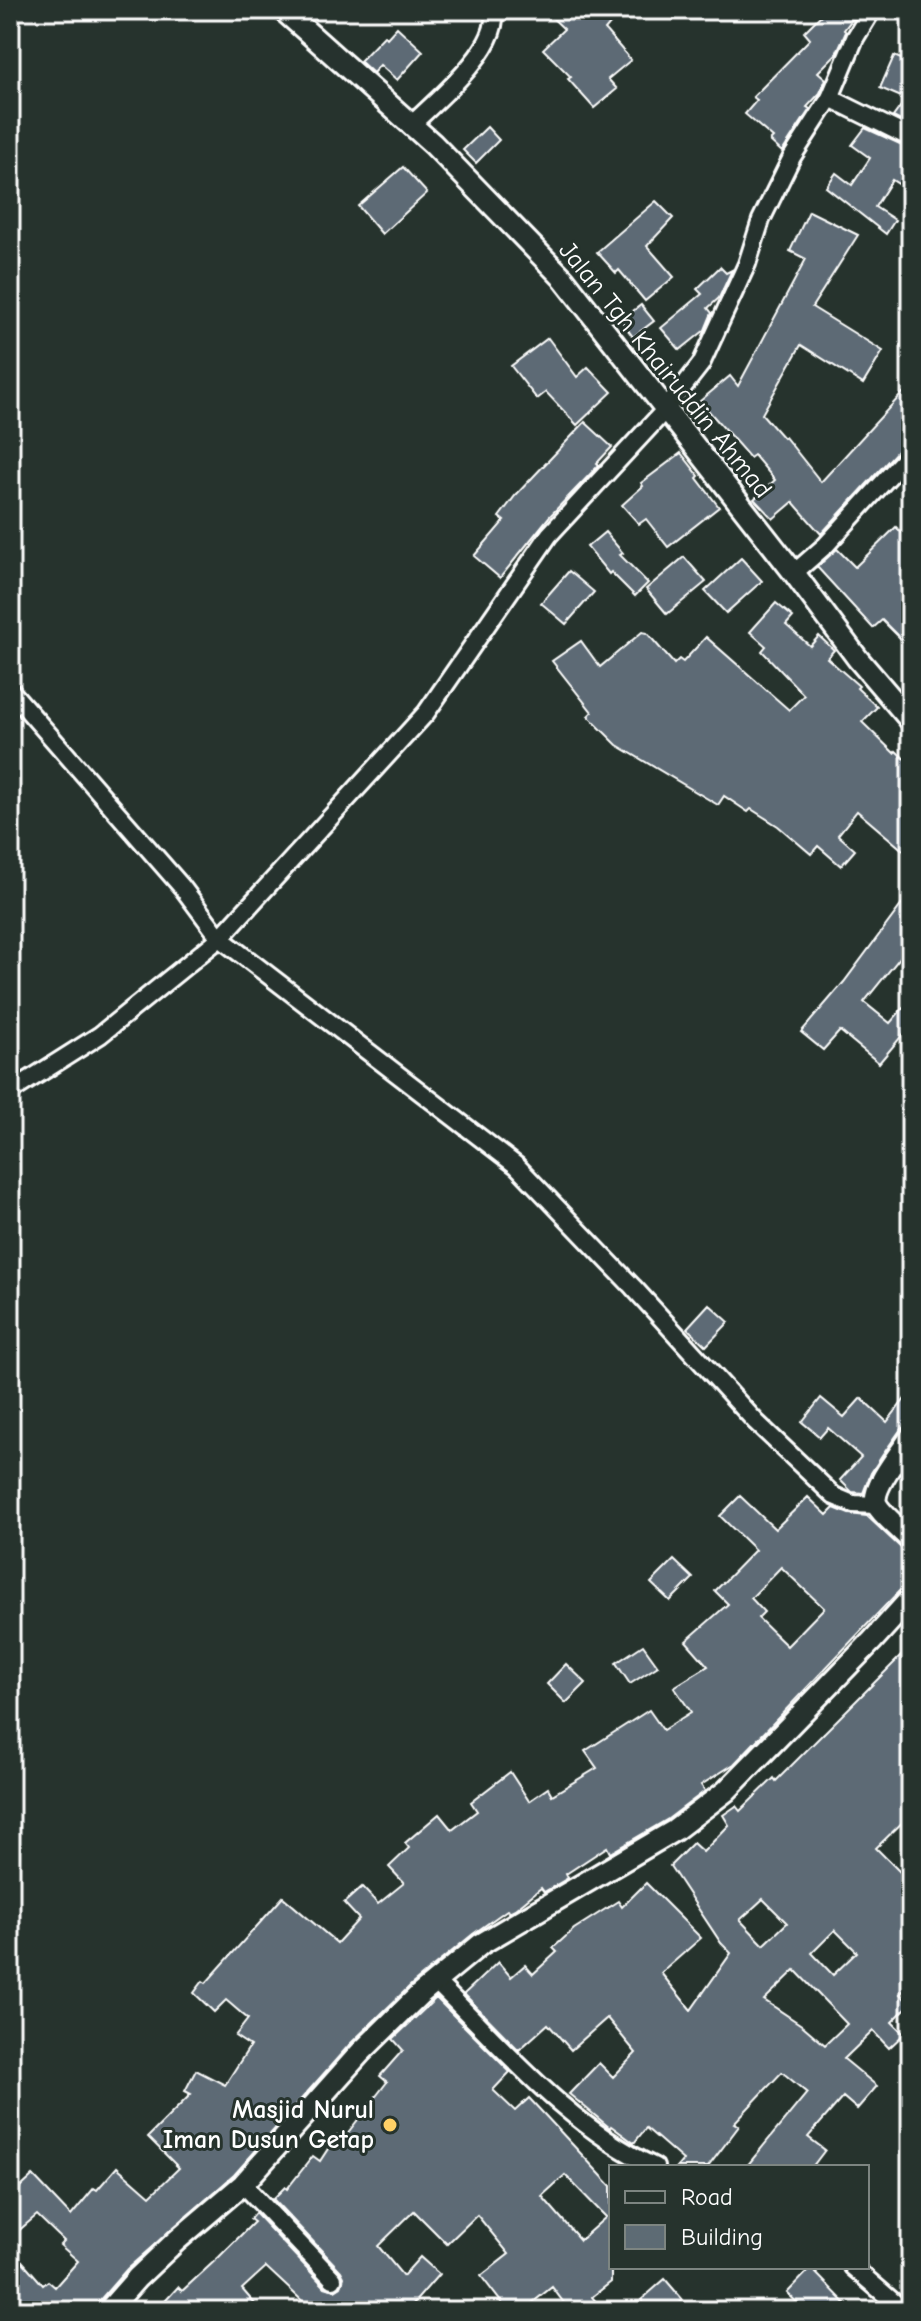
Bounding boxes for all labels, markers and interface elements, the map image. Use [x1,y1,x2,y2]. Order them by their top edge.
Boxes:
street label: Jalan Tgh Khairuddin Ahmad [552,236,778,504]
place label: Masjid Nurul Iman Dusun Getap [163,2095,374,2155]
marker: Masjid Nurul Iman Dusun Getap [381,2116,399,2134]
legend [609,2165,869,2269]
text: Road [681,2183,733,2211]
text: Building [681,2223,763,2251]

